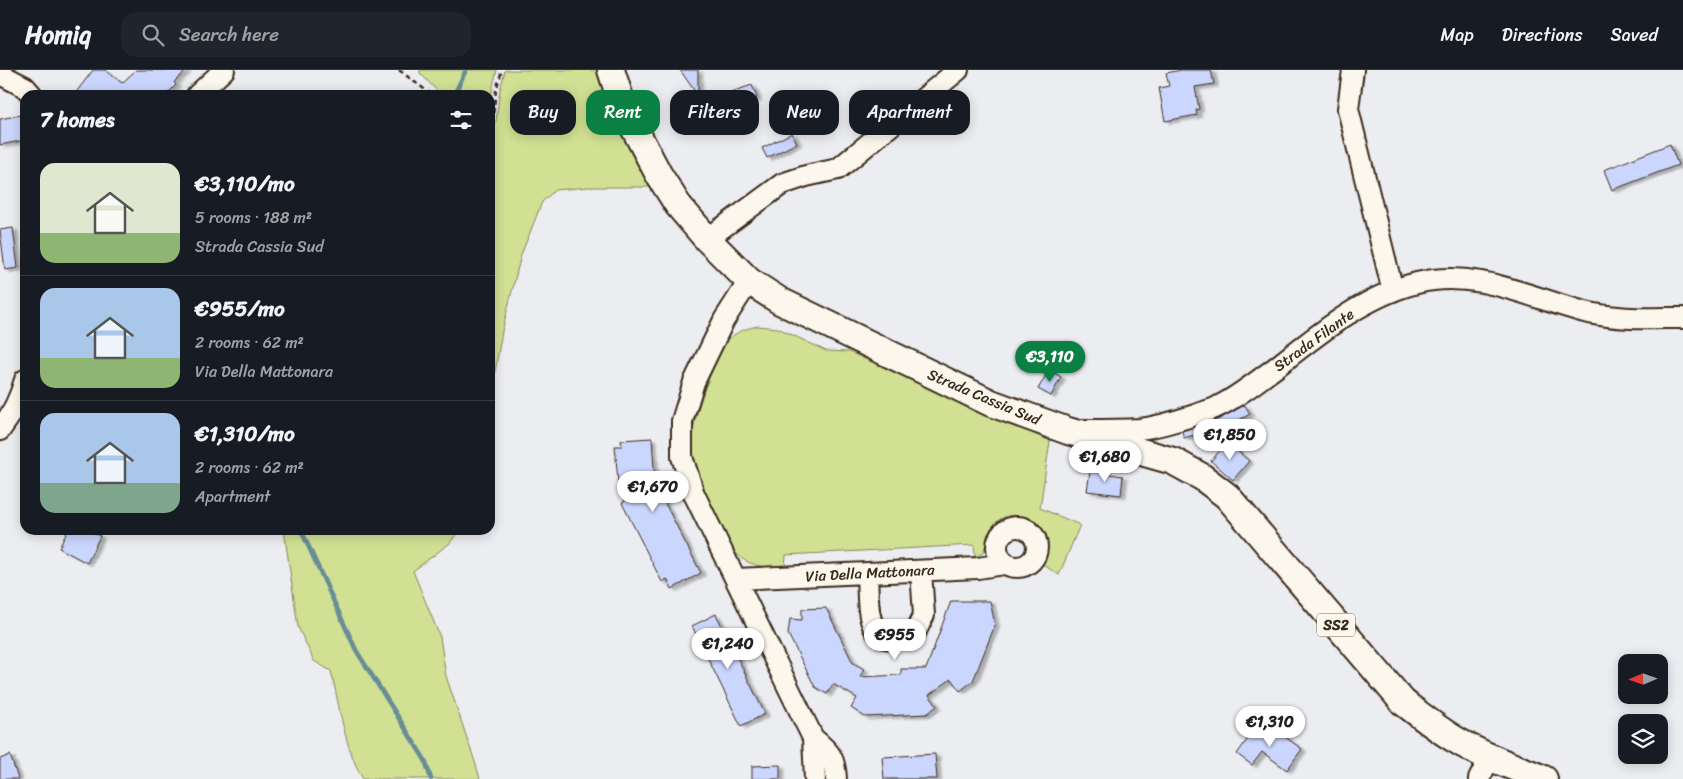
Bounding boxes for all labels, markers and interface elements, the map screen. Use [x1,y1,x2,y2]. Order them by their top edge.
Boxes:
search box [121,12,471,57]
text: Homiq [25,14,91,56]
text: Search here [179,18,279,51]
text: Map [1441,19,1474,51]
text: Directions [1502,19,1583,51]
text: Saved [1611,19,1658,51]
icon: search [139,21,167,49]
chip: Buy [510,90,576,135]
chip: Rent [586,90,660,135]
chip: Filters [670,90,759,135]
chip: New [769,90,839,135]
chip: Apartment [849,90,970,135]
text: 7 homes [40,101,115,139]
icon: filters [447,106,475,134]
text: €3,110/mo [195,165,295,203]
icon: home [80,183,140,243]
text: 5 rooms · 188 m² [195,203,312,232]
text: Strada Cassia Sud [195,232,324,261]
text: €955/mo [195,290,285,328]
street label: Strada Filante [1268,301,1360,378]
icon: home [80,308,140,368]
text: 2 rooms · 62 m² [195,328,304,357]
pin: €3,110 [1009,340,1091,383]
text: €3,110 [1026,342,1074,371]
text: Via Della Mattonara [195,357,333,386]
street label: Strada Cassia Sud [923,361,1046,433]
text: €1,310/mo [195,415,295,453]
pin: €1,850 [1189,418,1271,461]
text: €1,850 [1204,420,1256,449]
icon: home [80,433,140,493]
pin: €1,680 [1064,440,1146,483]
text: €1,680 [1080,442,1130,471]
text: 2 rooms · 62 m² [195,453,304,482]
pin: €1,670 [612,470,694,513]
text: €1,670 [628,472,678,501]
text: Apartment [195,482,271,511]
street label: Via Della Mattonara [805,557,936,589]
road number: SS2 [1317,614,1355,636]
pin: €955 [865,618,925,661]
text: €955 [875,620,915,649]
pin: €1,240 [687,628,769,670]
text: €1,240 [702,629,754,658]
north arrow [1618,654,1668,704]
map controls [1618,654,1668,764]
pin: €1,310 [1229,706,1311,748]
text: €1,310 [1246,707,1294,736]
button: layers [1618,714,1668,764]

